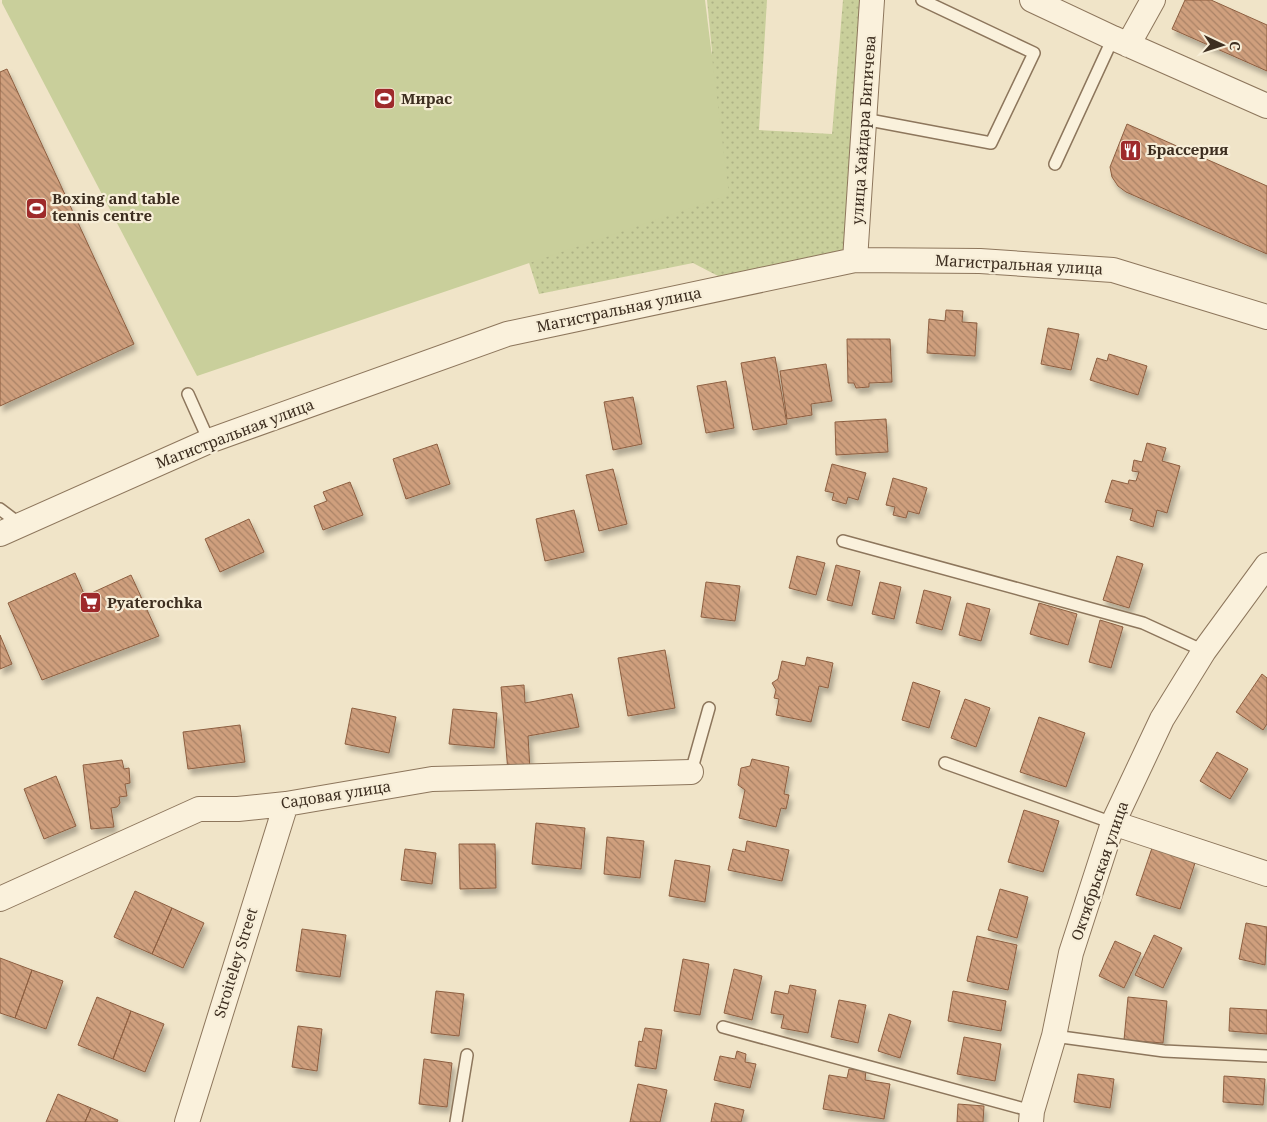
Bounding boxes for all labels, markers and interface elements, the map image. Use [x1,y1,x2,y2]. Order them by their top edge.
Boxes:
north arrow [1197,20,1247,70]
street label: улица Хайдара Бигичева [846,35,880,225]
text: С [1226,41,1245,51]
sports icon: Мирас [373,87,397,111]
place label: Мирас [401,88,452,108]
restaurant icon: Брассерия [1119,138,1143,162]
place label: Брассерия [1147,139,1228,159]
place label: Boxing and table tennis centre [52,188,180,225]
sports icon: Boxing and table tennis centre [24,196,48,220]
street label: Магистральная улица [935,250,1104,278]
street label: Магистральная улица [534,282,703,336]
street label: Магистральная улица [153,394,317,473]
supermarket icon: Pyaterochka [79,591,103,615]
place label: Pyaterochka [107,592,202,612]
street label: Садовая улица [279,775,392,813]
street label: Октябрьская улица [1066,798,1132,943]
street label: Stroiteley Street [209,905,261,1020]

